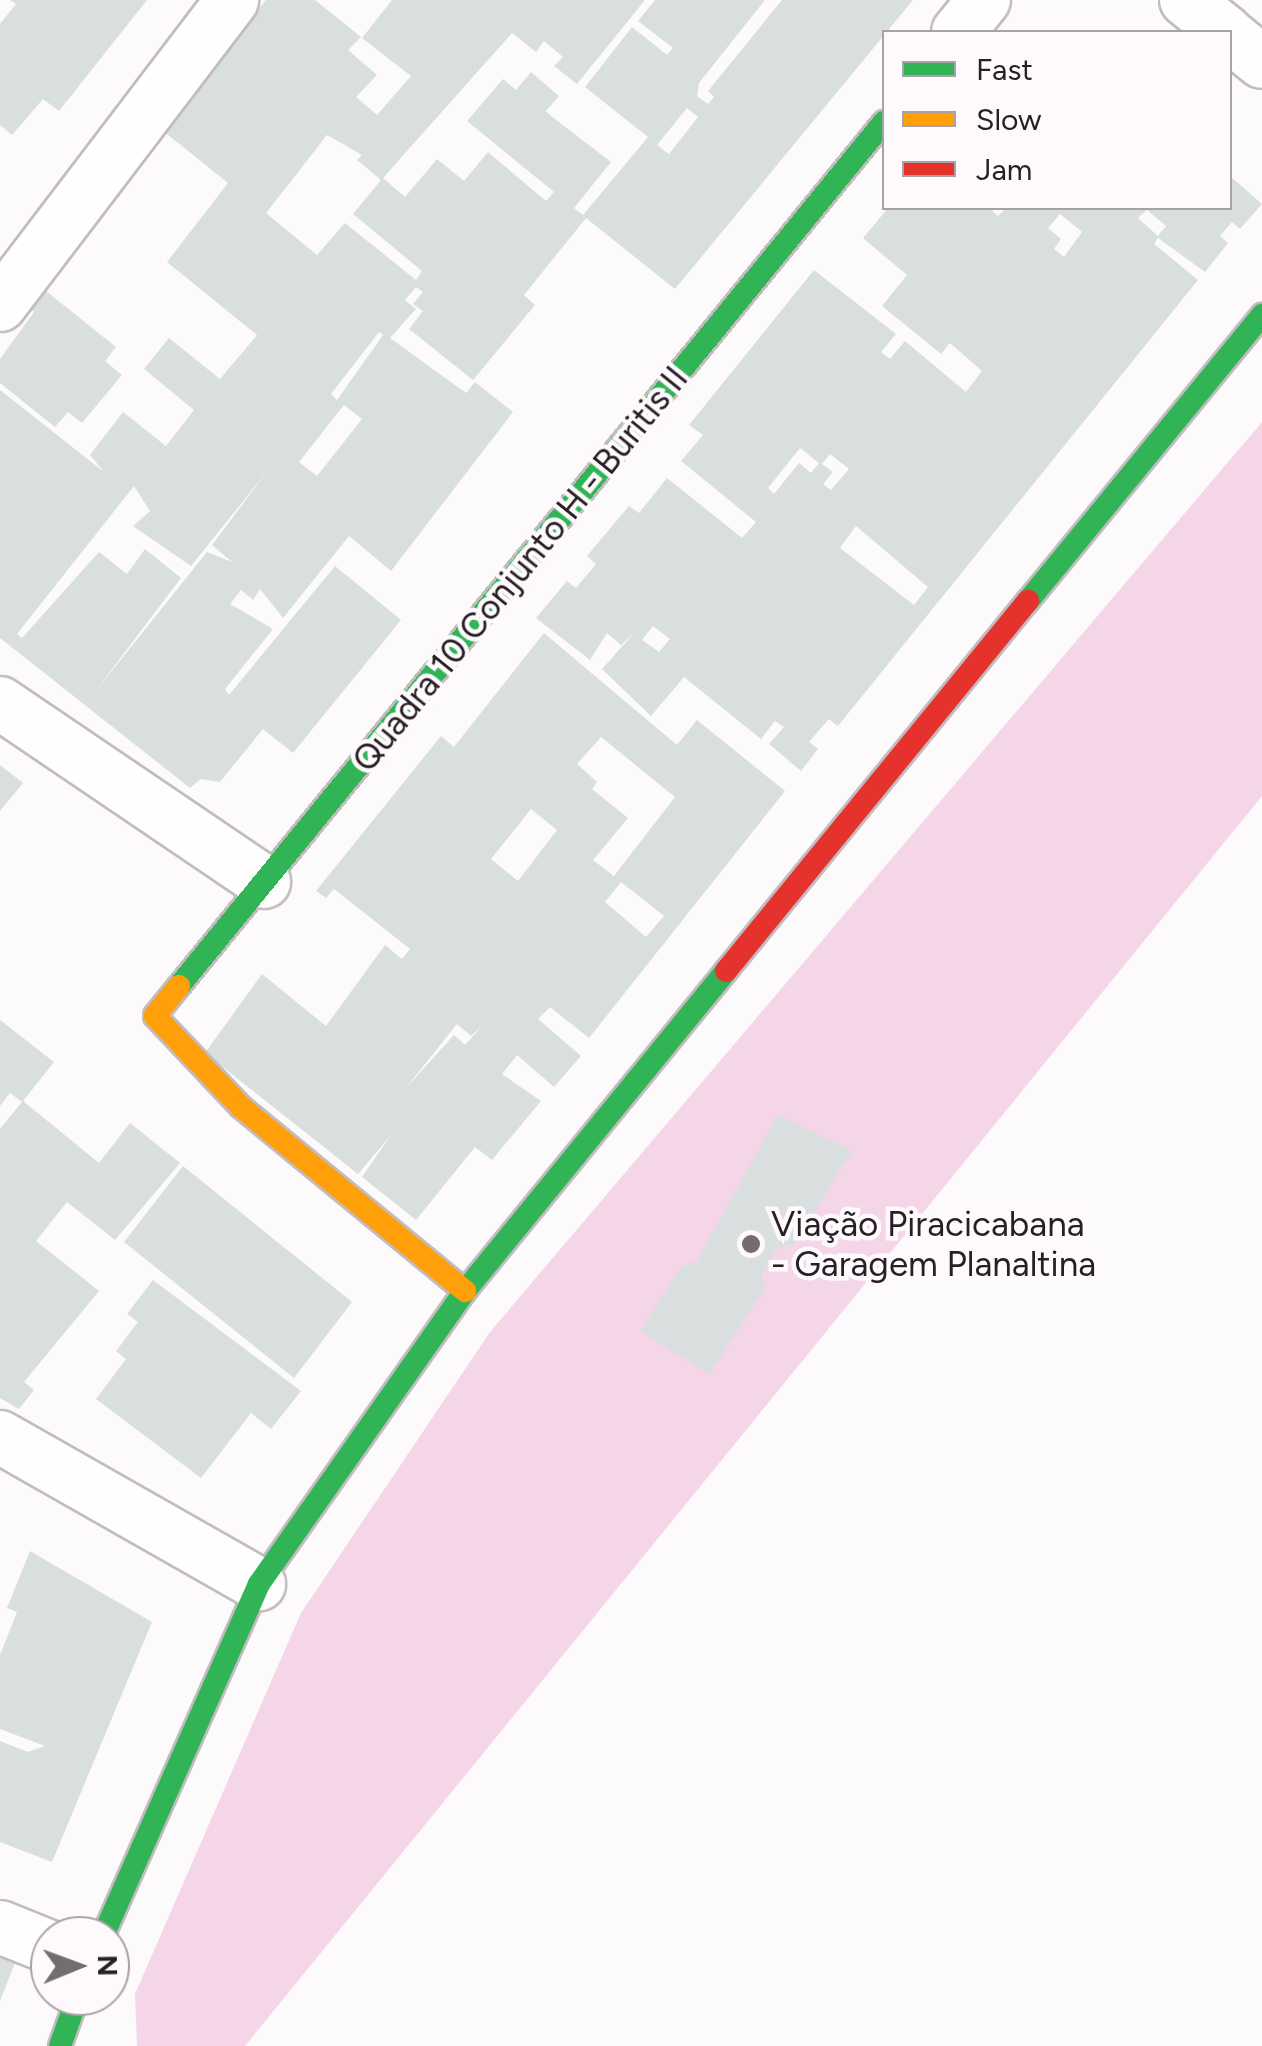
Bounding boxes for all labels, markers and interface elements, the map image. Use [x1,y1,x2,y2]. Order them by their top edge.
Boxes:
legend [882,30,1232,210]
text: Fast [976,51,1033,88]
text: Slow [976,101,1042,138]
text: Jam [976,151,1032,188]
street label: Quadra 10 Conjunto H - Buritis II [344,358,696,780]
place label: Viação Piracicabana - Garagem Planaltina [771,1203,1096,1285]
marker: Viação Piracicabana - Garagem Planaltina [740,1233,762,1255]
north arrow [30,1916,130,2016]
text: N [91,1954,125,1977]

